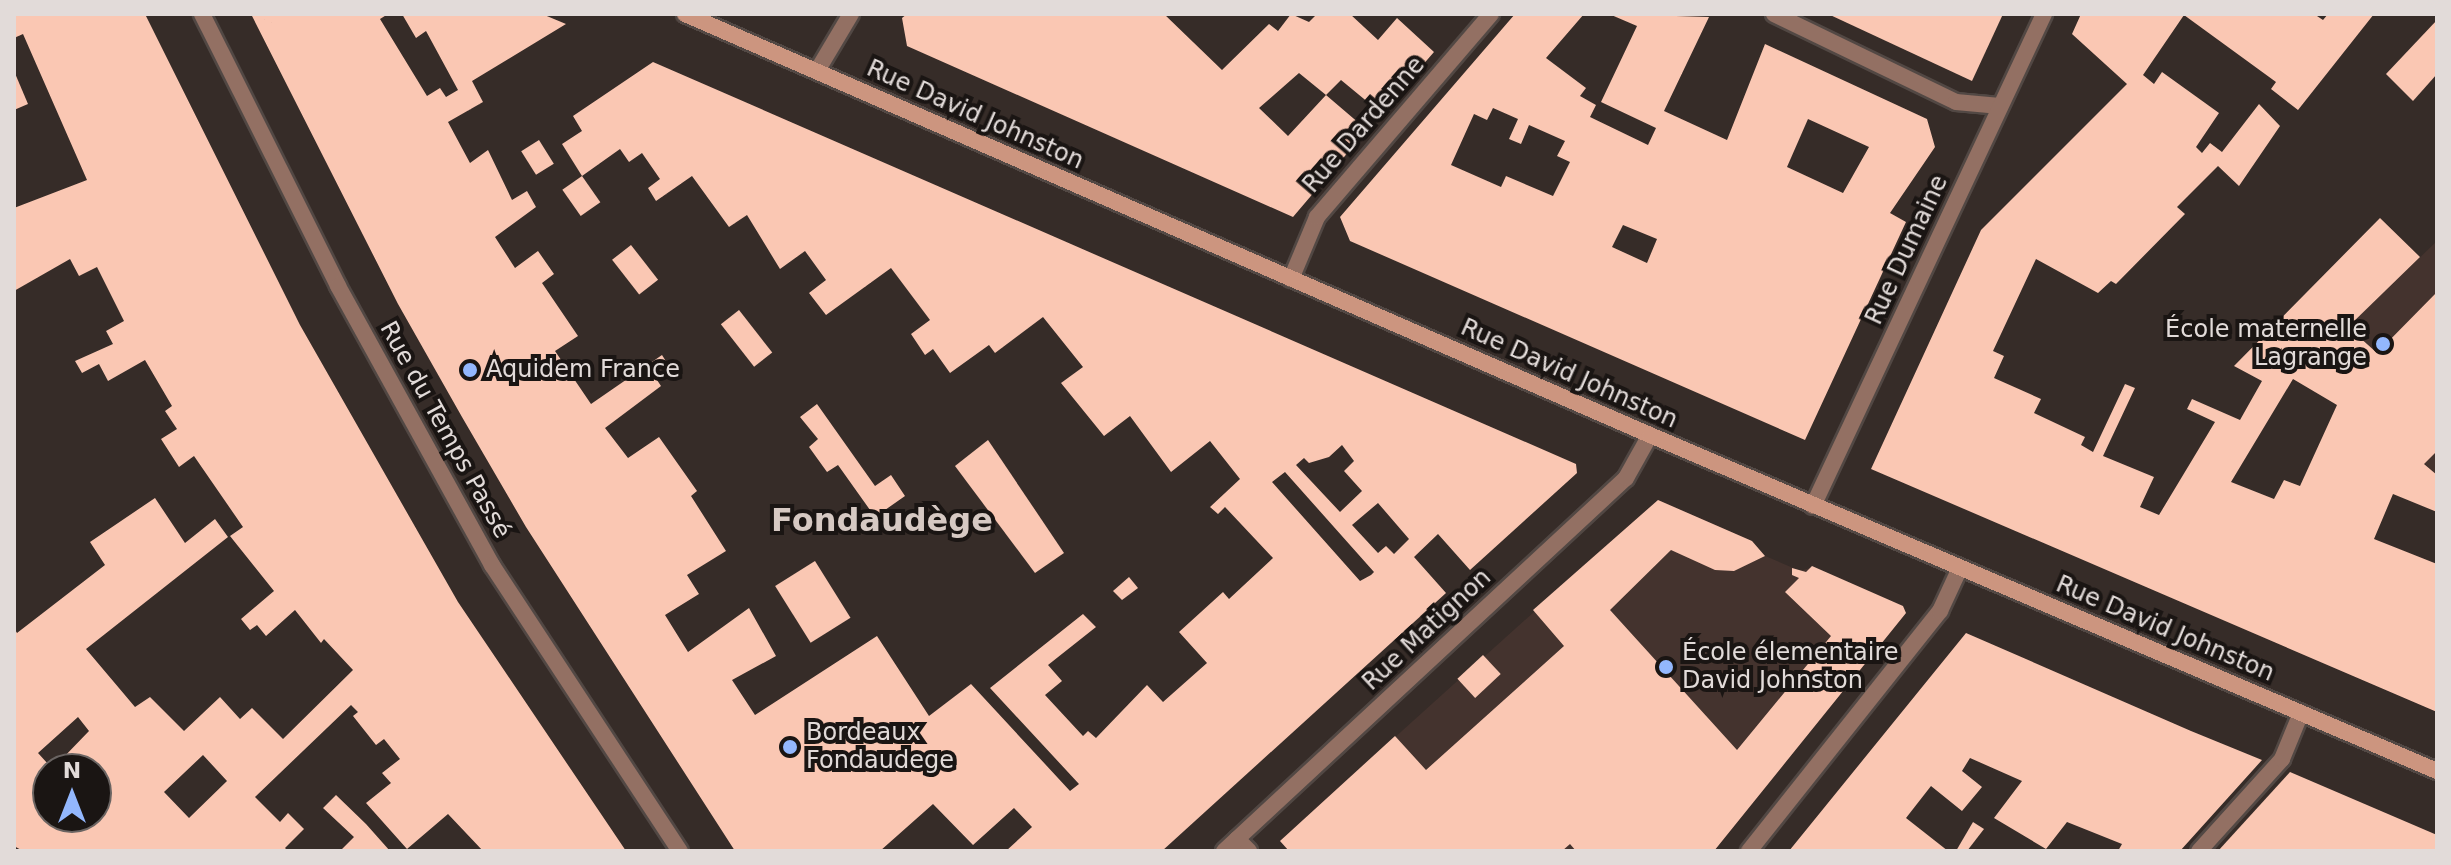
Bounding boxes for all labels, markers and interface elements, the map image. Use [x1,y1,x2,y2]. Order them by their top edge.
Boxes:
street label: Rue Dardenne [1297,51,1431,199]
street label: Rue David Johnston [862,54,1088,176]
street label: Rue Dumaine [1860,171,1954,329]
street label: Rue David Johnston [1456,313,1682,435]
place label: École maternelle Lagrange [2165,316,2367,372]
street label: Rue du Temps Passé [373,317,517,543]
marker: École maternelle Lagrange [2374,335,2392,353]
place label: Aquidem France [486,356,680,384]
marker: Aquidem France [461,361,479,379]
district label: Fondaudège [771,501,993,539]
street label: Rue Matignon [1357,563,1497,697]
street label: Rue David Johnston [2052,570,2278,688]
place label: École élementaire David Johnston [1682,639,1899,695]
marker: École élementaire David Johnston [1657,658,1675,676]
place label: Bordeaux Fondaudege [806,719,954,775]
marker: Bordeaux Fondaudege [781,738,799,756]
north arrow [32,753,112,833]
text: N [63,758,81,783]

